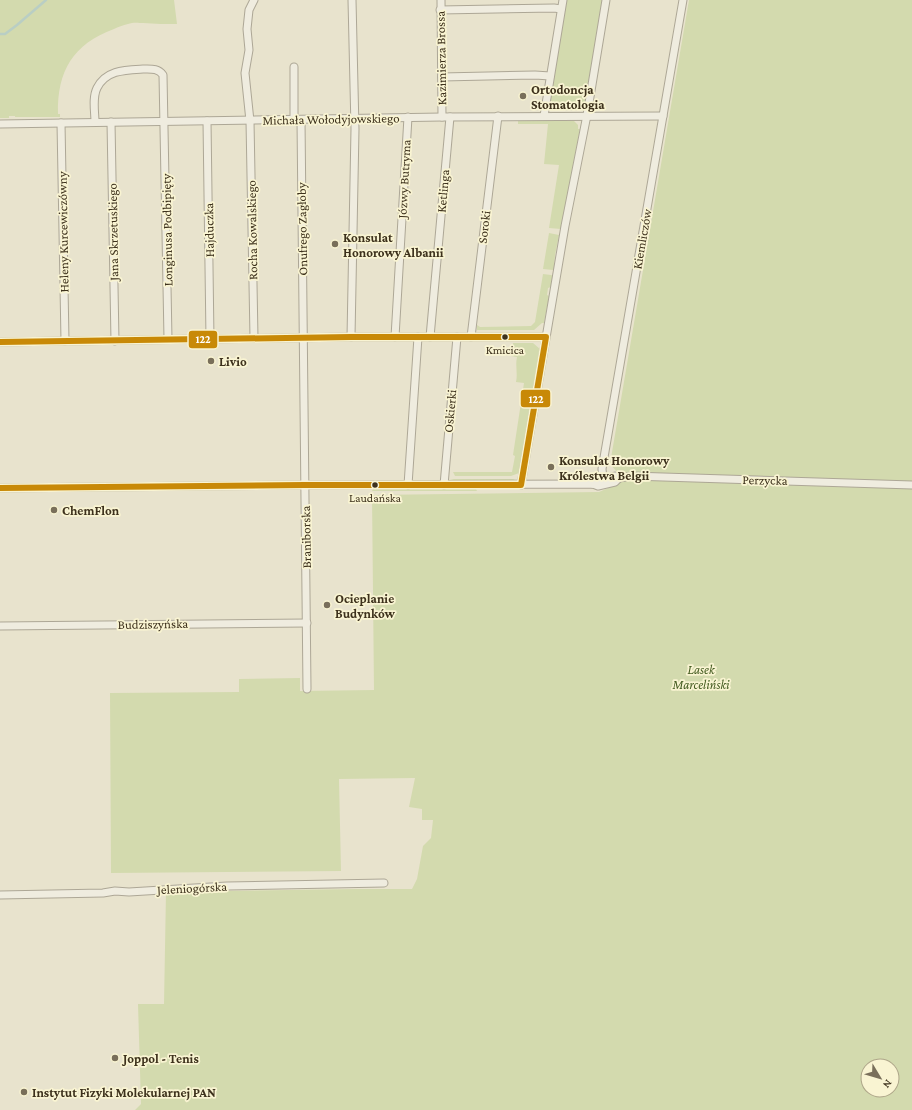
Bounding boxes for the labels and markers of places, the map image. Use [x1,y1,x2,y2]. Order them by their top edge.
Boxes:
place label: Ortodoncja Stomatologia [531,82,605,112]
marker: Ortodoncja Stomatologia [518,91,528,101]
place label: Konsulat Honorowy Albanii [343,230,444,260]
marker: Konsulat Honorowy Albanii [330,239,340,249]
marker: Kmicica [500,332,510,342]
place label: Kmicica [486,343,525,357]
place label: Livio [219,354,247,369]
marker: Livio [206,356,216,366]
place label: Konsulat Honorowy Królestwa Belgii [559,453,670,483]
marker: Konsulat Honorowy Królestwa Belgii [546,462,556,472]
marker: Laudańska [370,480,380,490]
place label: Laudańska [349,491,402,505]
place label: ChemFlon [62,503,120,518]
marker: ChemFlon [49,505,59,515]
place label: Ocieplanie Budynków [335,591,396,621]
marker: Ocieplanie Budynków [322,600,332,610]
place label: Joppol - Tenis [121,1051,199,1066]
marker: Joppol - Tenis [110,1053,120,1063]
place label: Instytut Fizyki Molekularnej PAN [32,1085,216,1101]
marker: Instytut Fizyki Molekularnej PAN [19,1087,29,1097]

